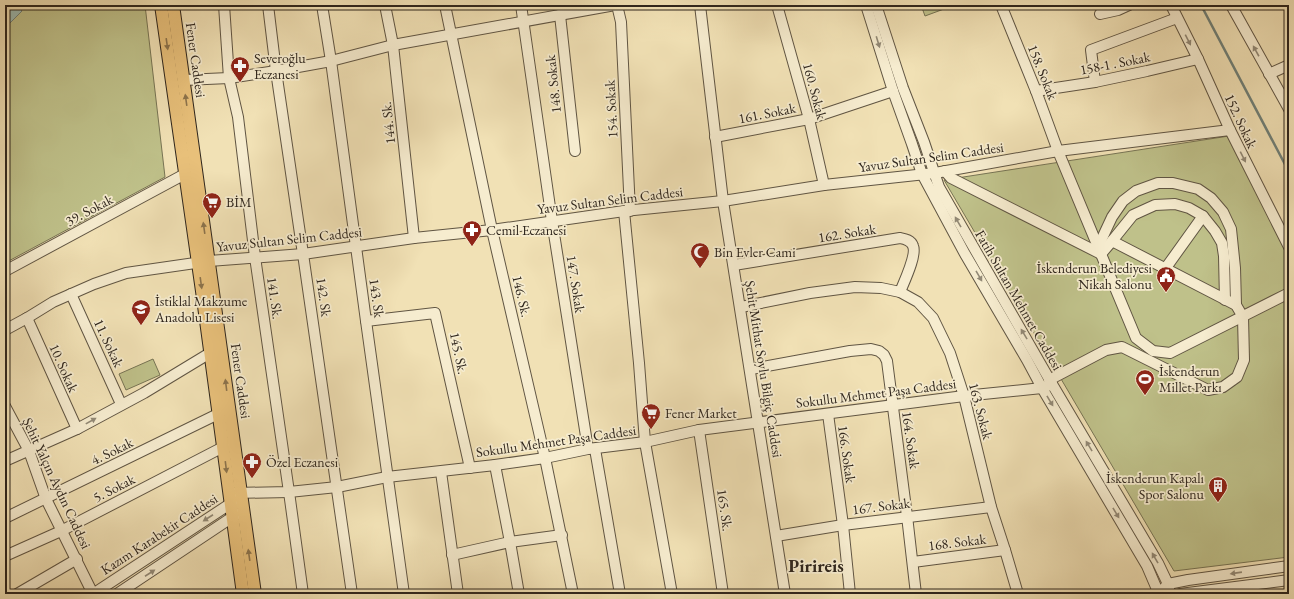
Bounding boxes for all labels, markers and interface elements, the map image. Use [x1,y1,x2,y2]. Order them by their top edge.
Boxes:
street label: Fener Caddesi [182,21,210,99]
one-way arrow [1185,34,1191,46]
one-way arrow [875,37,881,49]
one-way arrow [164,38,170,50]
street label: 158. Sokak [1024,42,1062,103]
one-way arrow [1253,45,1259,57]
street label: 158-1 . Sokak [1078,47,1152,79]
place label: Severoğlu Eczanesi [254,49,306,83]
street label: 148. Sokak [541,54,565,114]
pharmacy icon: Severoğlu Eczanesi [229,55,251,83]
street label: 160. Sokak [799,61,831,122]
street label: 154. Sokak [600,79,622,139]
street label: 152. Sokak [1221,91,1262,152]
one-way arrow [183,94,189,106]
street label: 161. Sokak [737,99,798,127]
street label: 144. Sk. [377,101,399,145]
street label: Yavuz Sultan Selim Caddesi [857,138,1005,176]
one-way arrow [1240,152,1247,163]
street label: Yavuz Sultan Selim Caddesi [536,182,684,218]
street label: 39. Sokak [62,190,116,230]
supermarket icon: BİM [201,191,223,219]
place label: BİM [226,193,252,211]
one-way arrow [955,216,962,227]
pharmacy icon: Cemil Eczanesi [461,219,483,247]
street label: 162. Sokak [817,219,878,246]
place label: Cemil Eczanesi [486,221,567,239]
one-way arrow [201,222,207,235]
street label: Yavuz Sultan Selim Caddesi [215,222,363,256]
street label: Fatih Sultan Mehmet Caddesi [971,227,1067,374]
mosque icon: Bin Evler Cami [689,241,711,269]
place label: Bin Evler Cami [714,243,796,261]
street label: 147. Sokak [563,254,590,315]
place label: İskenderun Belediyesi Nikah Salonu [1036,259,1153,293]
public building icon: İskenderun Belediyesi Nikah Salonu [1155,265,1177,293]
one-way arrow [975,270,982,282]
street label: 146. Sk. [508,273,536,319]
street label: 141. Sk. [263,276,287,320]
street label: 142. Sk [312,276,336,318]
one-way arrow [198,277,204,289]
street label: 143. Sk [365,277,389,319]
street label: Şehit Mithat Soylu Bilgiç Caddesi [741,279,787,459]
place label: İstiklal Makzume Anadolu Lisesi [154,292,248,326]
school or university icon: İstiklal Makzume Anadolu Lisesi [130,298,152,326]
street label: 11. Sokak [90,316,128,370]
one-way arrow [1020,328,1027,340]
street label: 145. Sk. [446,330,472,376]
street label: 10. Sokak [45,341,83,396]
street label: Fener Caddesi [227,342,255,420]
place label: İskenderun Millet Parkı [1159,362,1222,396]
sports icon: İskenderun Millet Parkı [1134,368,1156,396]
street label: Sokullu Mehmet Paşa Caddesi [795,374,958,412]
one-way arrow [223,379,229,391]
street label: 163. Sokak [965,381,997,442]
one-way arrow [1046,395,1053,407]
supermarket icon: Fener Market [640,402,662,430]
place label: Fener Market [665,404,737,422]
street label: 164. Sokak [898,410,924,470]
street label: Şehit Yalçın Aydın Caddesi [19,414,96,552]
one-way arrow [85,418,97,424]
street label: Sokullu Mehmet Paşa Caddesi [475,421,638,461]
street label: 166. Sokak [834,424,860,484]
street label: 4. Sokak [88,433,136,469]
one-way arrow [1085,440,1092,452]
pharmacy icon: Özel Eczanesi [241,451,263,479]
place label: Özel Eczanesi [266,453,339,471]
one-way arrow [223,461,229,474]
place label: İskenderun Kapalı Spor Salonu [1106,469,1205,503]
street label: 5. Sokak [90,470,138,506]
building icon: İskenderun Kapalı Spor Salonu [1207,475,1229,503]
street label: 165. Sk. [713,488,737,532]
street label: Kazım Karabekir Caddesi [97,489,221,579]
street label: 167. Sokak [851,493,911,518]
one-way arrow [1113,507,1120,519]
one-way arrow [203,514,214,522]
street label: 168. Sokak [927,529,987,554]
one-way arrow [246,549,252,561]
one-way arrow [1151,552,1158,564]
district label: Pirireis [788,554,844,577]
one-way arrow [144,569,155,576]
one-way arrow [1230,570,1242,576]

